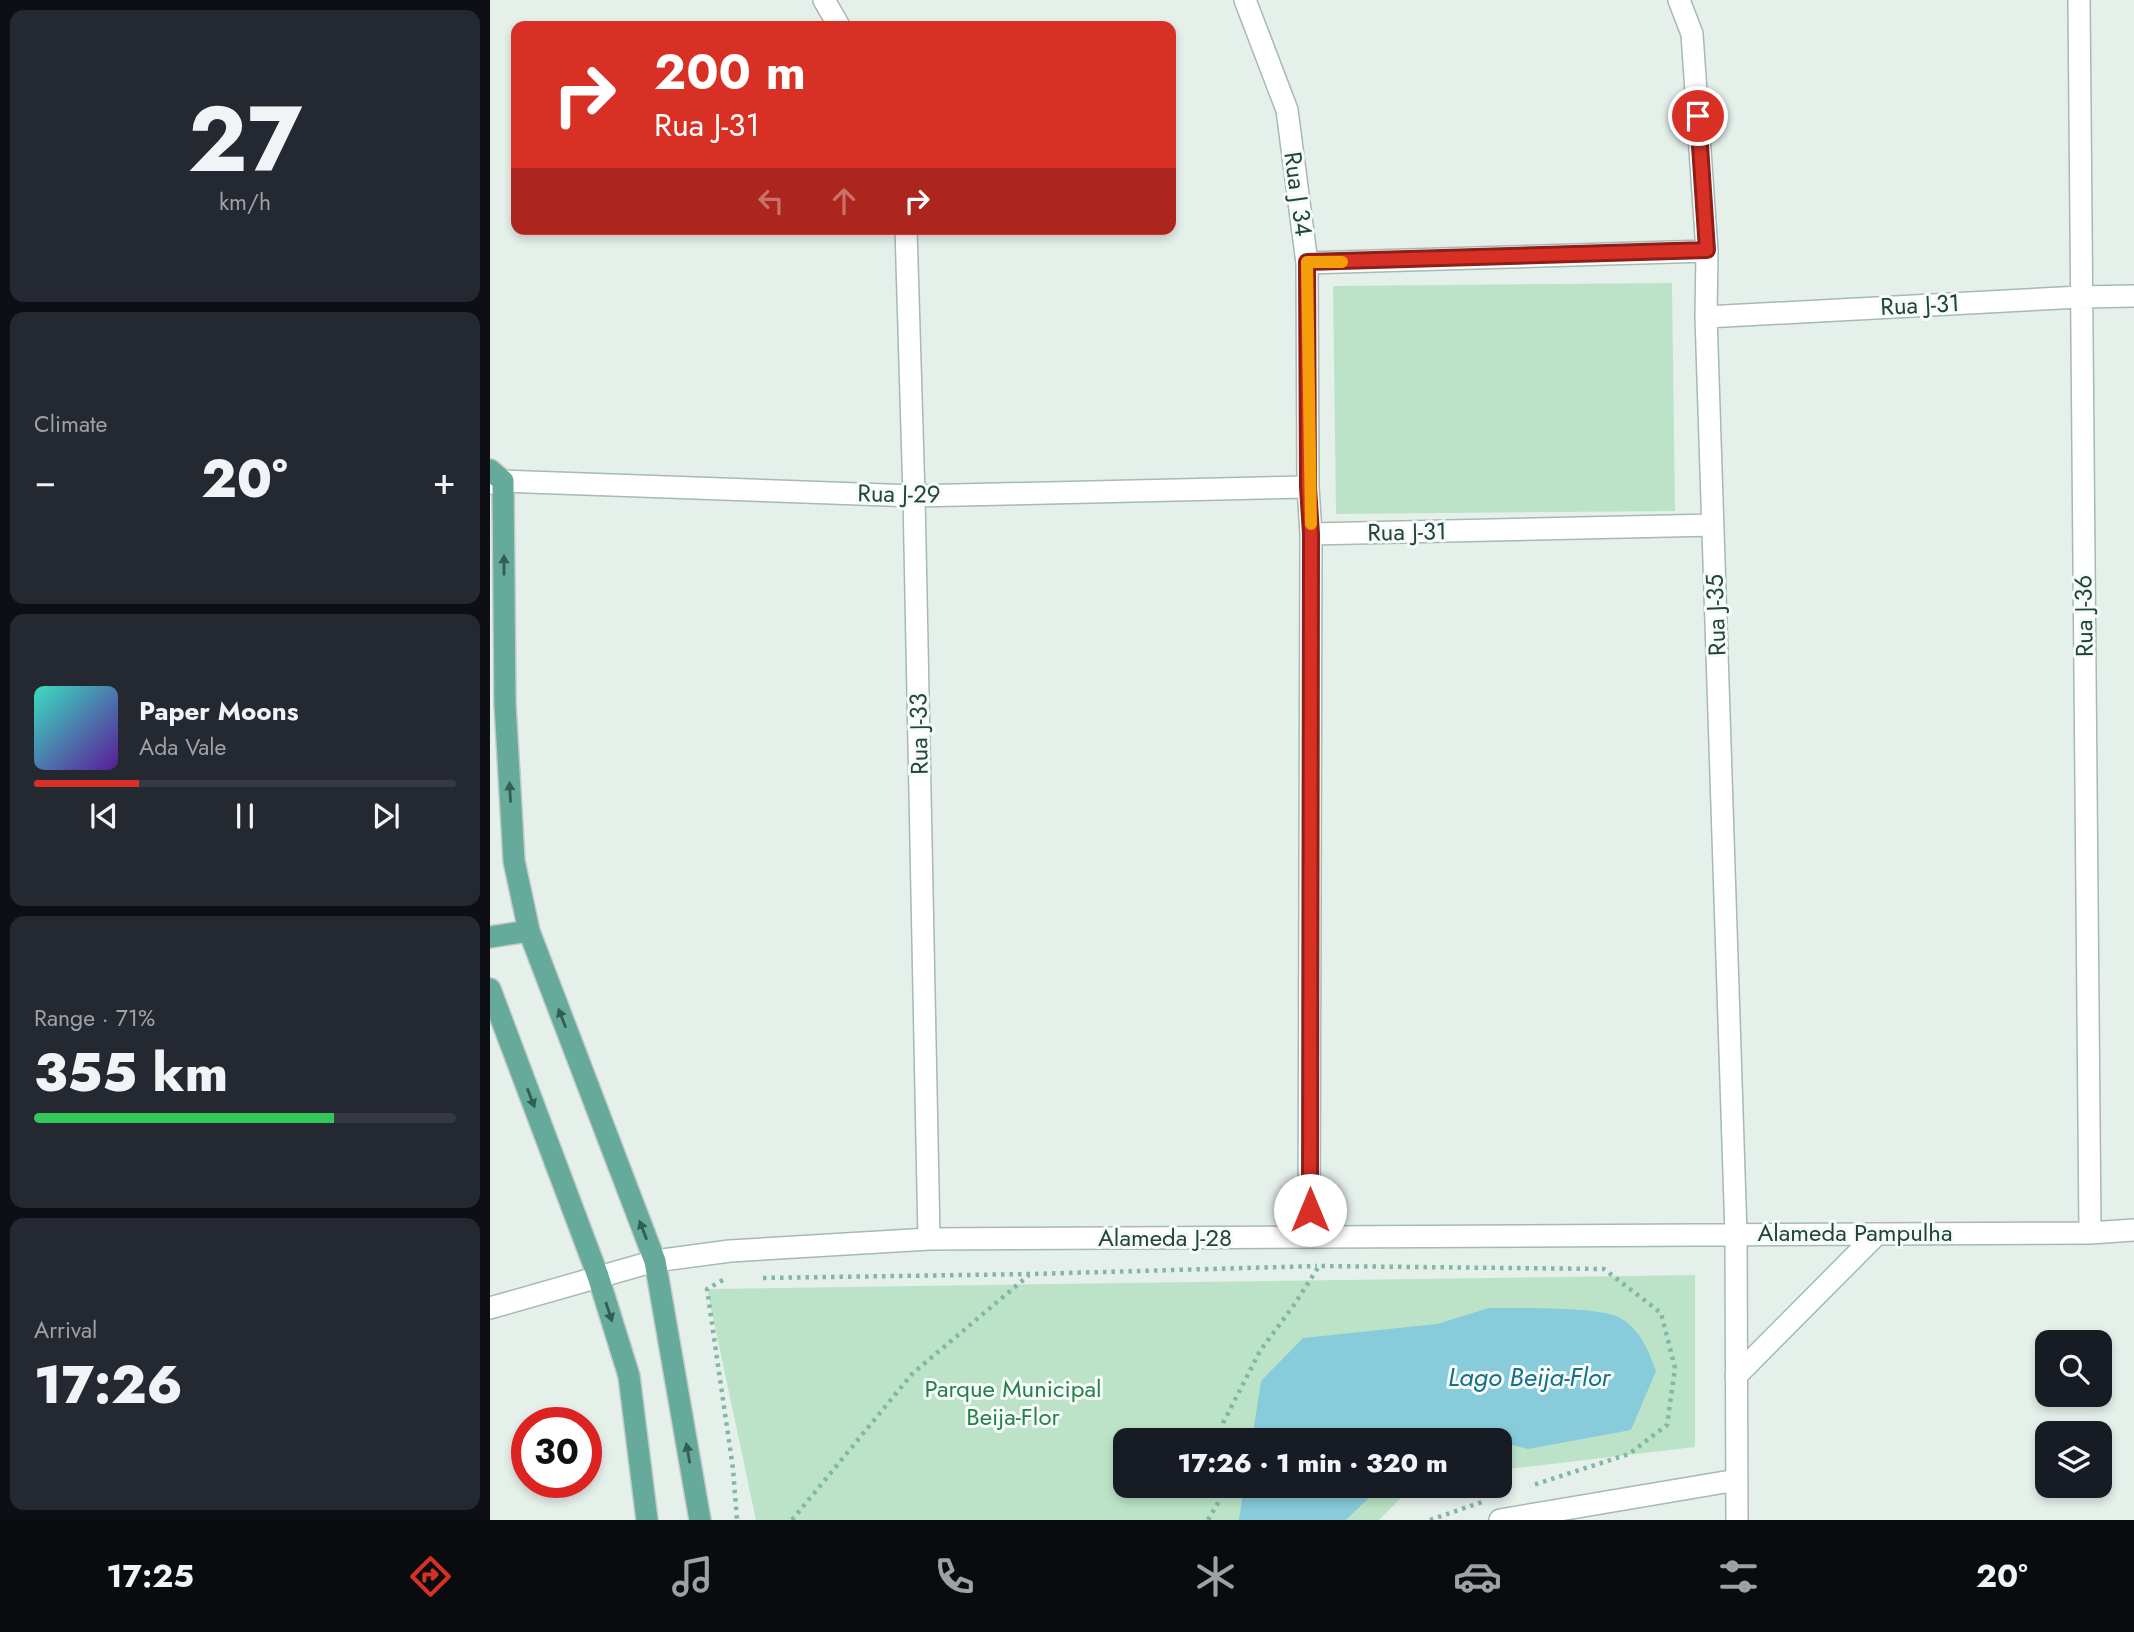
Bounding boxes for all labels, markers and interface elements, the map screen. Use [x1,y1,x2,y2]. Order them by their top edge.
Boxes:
text: 200 m [654,37,806,107]
icon: right [539,49,630,140]
text: 27 [188,74,302,205]
pin [1668,86,1728,146]
icon: arrive [1679,97,1717,135]
text: Rua J-31 [654,102,760,148]
street label: Rua J 34 [1275,149,1322,238]
icon: left [752,182,790,220]
icon: ahead [825,182,863,220]
icon: right [898,182,936,220]
text: km/h [219,185,271,219]
street label: Rua J-31 [1879,285,1961,324]
text: Climate [34,407,107,441]
text: 20° [201,441,288,517]
text: − [34,453,56,508]
text: + [433,453,456,508]
street label: Rua J-29 [857,475,941,512]
street label: Rua J-31 [1367,513,1447,550]
one-way arrow [498,554,510,576]
street label: Rua J-35 [1697,573,1734,657]
street label: Rua J-36 [2065,574,2102,658]
text: Paper Moons [139,692,299,730]
street label: Rua J-33 [900,693,937,775]
text: Ada Vale [139,730,226,764]
one-way arrow [505,781,516,803]
icon: previous [85,797,123,835]
icon: pause [226,797,264,835]
icon: next [367,797,405,835]
text: Range · 71% [34,1001,155,1035]
one-way arrow [557,1007,568,1028]
text: 355 km [34,1035,228,1111]
one-way arrow [526,1088,537,1109]
position arrow [1273,1173,1347,1247]
street label: Alameda Pampulha [1757,1215,1953,1250]
one-way arrow [638,1220,649,1241]
street label: Alameda J-28 [1098,1220,1232,1255]
one-way arrow [604,1302,615,1323]
text: Arrival [34,1313,97,1347]
map controls [2035,1330,2112,1498]
button: search [2035,1330,2112,1407]
text: 17:26 [34,1347,183,1423]
water label: Lago Beija-Flor [1448,1358,1611,1396]
park label: Parque Municipal Beija-Flor [924,1371,1102,1434]
speed limit sign: 30 [511,1407,602,1498]
button: layers [2035,1421,2112,1498]
one-way arrow [683,1442,694,1464]
text: 17:26 · 1 min · 320 m [1177,1444,1448,1482]
icon: directions [406,1552,455,1601]
icon: music [668,1552,717,1601]
icon: phone [930,1552,979,1601]
icon: climate [1191,1552,1240,1601]
icon: car [1453,1552,1502,1601]
icon: filters [1714,1552,1763,1601]
text: 17:25 [106,1553,194,1599]
text: 20° [1976,1553,2028,1599]

